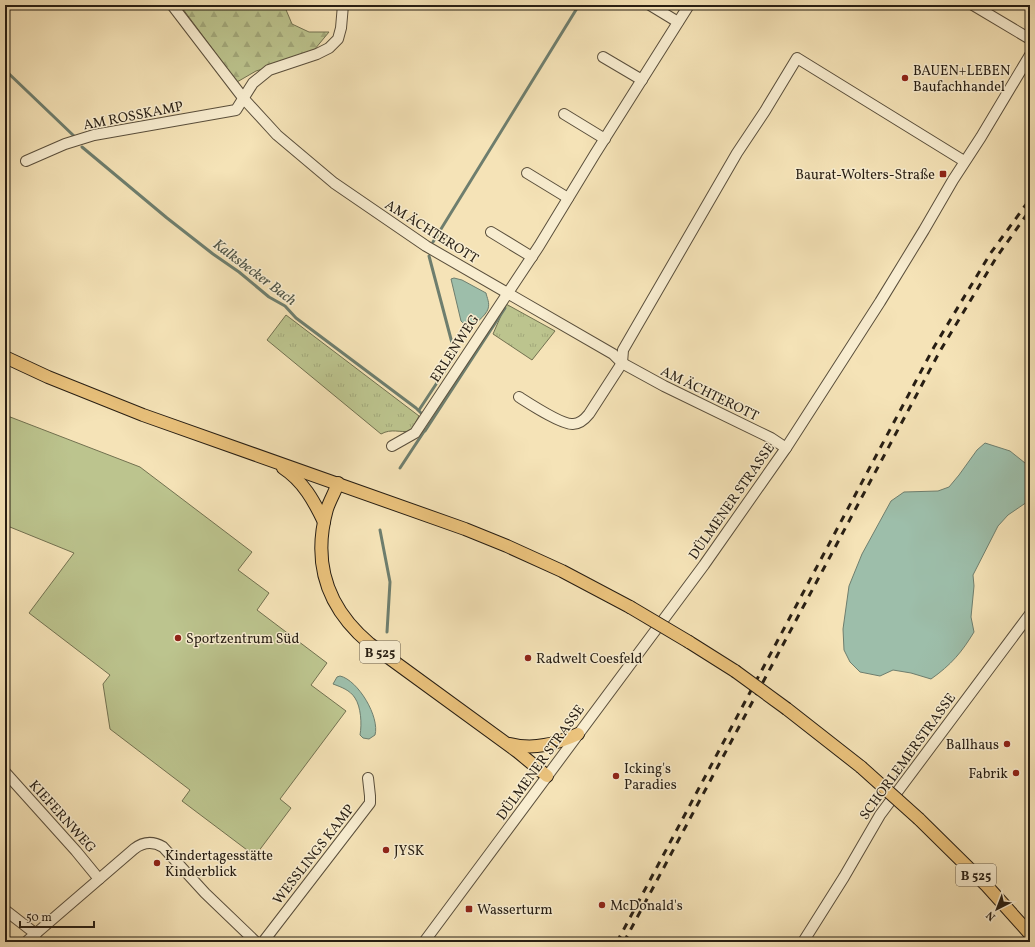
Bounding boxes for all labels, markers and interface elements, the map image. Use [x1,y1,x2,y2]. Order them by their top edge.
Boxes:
place label: BAUEN+LEBEN Baufachhandel [913,62,1010,97]
marker: BAUEN+LEBEN Baufachhandel [900,73,910,83]
street label: AM ROSSKAMP [82,97,185,135]
place label: Baurat-Wolters-Straße [795,166,935,185]
marker: Baurat-Wolters-Straße [938,169,948,179]
street label: AM ÄCHTEROTT [381,196,482,269]
water label: Kalksbecker Bach [208,235,300,312]
street label: ERLENWEG [426,311,484,386]
street label: AM ÄCHTEROTT [657,362,762,426]
street label: DÜLMENER STRASSE [685,440,780,564]
place label: Sportzentrum Süd [186,630,299,649]
marker: Sportzentrum Süd [173,633,183,643]
road number: B 525 [360,641,400,663]
place label: Radwelt Coesfeld [536,650,643,669]
marker: Radwelt Coesfeld [523,653,533,663]
street label: SCHORLEMERSTRASSE [856,689,961,824]
street label: DÜLMENER STRASSE [493,701,590,824]
place label: Ballhaus [946,736,999,755]
marker: Ballhaus [1002,739,1012,749]
place label: Icking's Paradies [624,760,677,795]
place label: Fabrik [969,765,1008,784]
marker: Fabrik [1011,768,1021,778]
marker: Icking's Paradies [611,771,621,781]
street label: KIEFERNWEG [24,777,100,857]
street label: WESSLINGS KAMP [269,801,359,909]
place label: JYSK [394,842,425,861]
marker: JYSK [381,845,391,855]
place label: Kindertagesstätte Kinderblick [165,847,273,882]
marker: Kindertagesstätte Kinderblick [152,858,162,868]
road number: B 525 [956,864,996,886]
north arrow [977,889,1017,929]
place label: McDonald's [610,897,683,916]
marker: McDonald's [597,900,607,910]
place label: Wasserturm [477,901,553,920]
scale bar [20,903,94,929]
marker: Wasserturm [464,904,474,914]
text: N [983,907,999,924]
text: 50 m [26,910,52,926]

